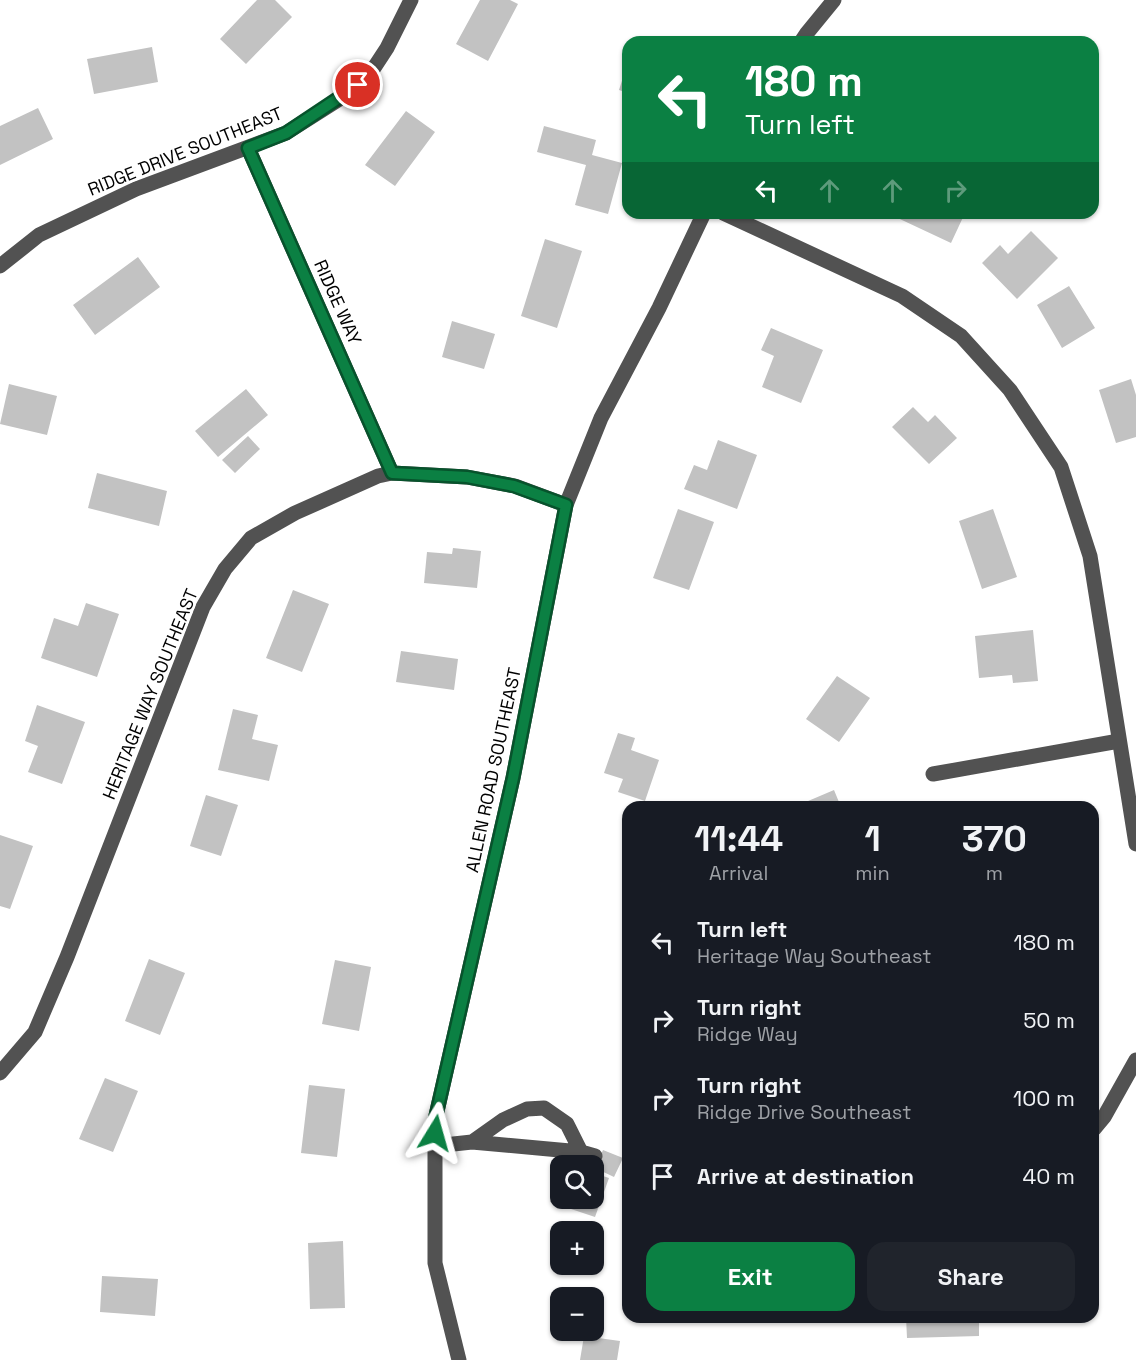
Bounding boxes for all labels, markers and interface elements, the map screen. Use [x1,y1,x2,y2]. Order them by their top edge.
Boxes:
text: 180 m [745,55,863,108]
pin [332,59,383,110]
icon: left [646,60,724,138]
icon: arrive [341,68,374,101]
street label: RIDGE DRIVE SOUTHEAST [84,101,286,201]
text: Turn left [745,107,855,142]
icon: left [750,174,783,207]
icon: ahead [813,174,846,207]
icon: ahead [876,174,909,207]
icon: right [939,174,972,207]
street label: RIDGE WAY [309,256,367,348]
street label: HERITAGE WAY SOUTHEAST [97,585,203,803]
street label: ALLEN ROAD SOUTHEAST [460,665,526,875]
text: 11:44 [694,816,783,862]
text: 1 [864,816,881,862]
text: 370 [962,816,1027,862]
text: Arrival [709,860,768,886]
text: min [855,860,890,886]
text: m [986,860,1003,886]
text: Turn left [697,915,787,943]
icon: left [646,926,679,959]
text: 180 m [1013,928,1075,956]
text: Heritage Way Southeast [697,943,931,969]
text: Turn right [697,993,802,1021]
icon: right [646,1004,679,1037]
text: 50 m [1023,1006,1075,1034]
text: Ridge Way [697,1021,798,1047]
text: Turn right [697,1071,802,1099]
icon: right [646,1082,679,1115]
text: 100 m [1013,1084,1075,1112]
text: Ridge Drive Southeast [697,1099,911,1125]
position arrow [403,1101,467,1165]
map controls [550,1155,604,1341]
button: search [550,1155,604,1209]
icon: arrive [646,1160,679,1193]
text: Arrive at destination [697,1162,914,1190]
text: 40 m [1023,1162,1075,1190]
button: + [550,1221,604,1275]
button: Exit [646,1242,855,1311]
button: Share [867,1242,1075,1311]
button: − [550,1287,604,1341]

